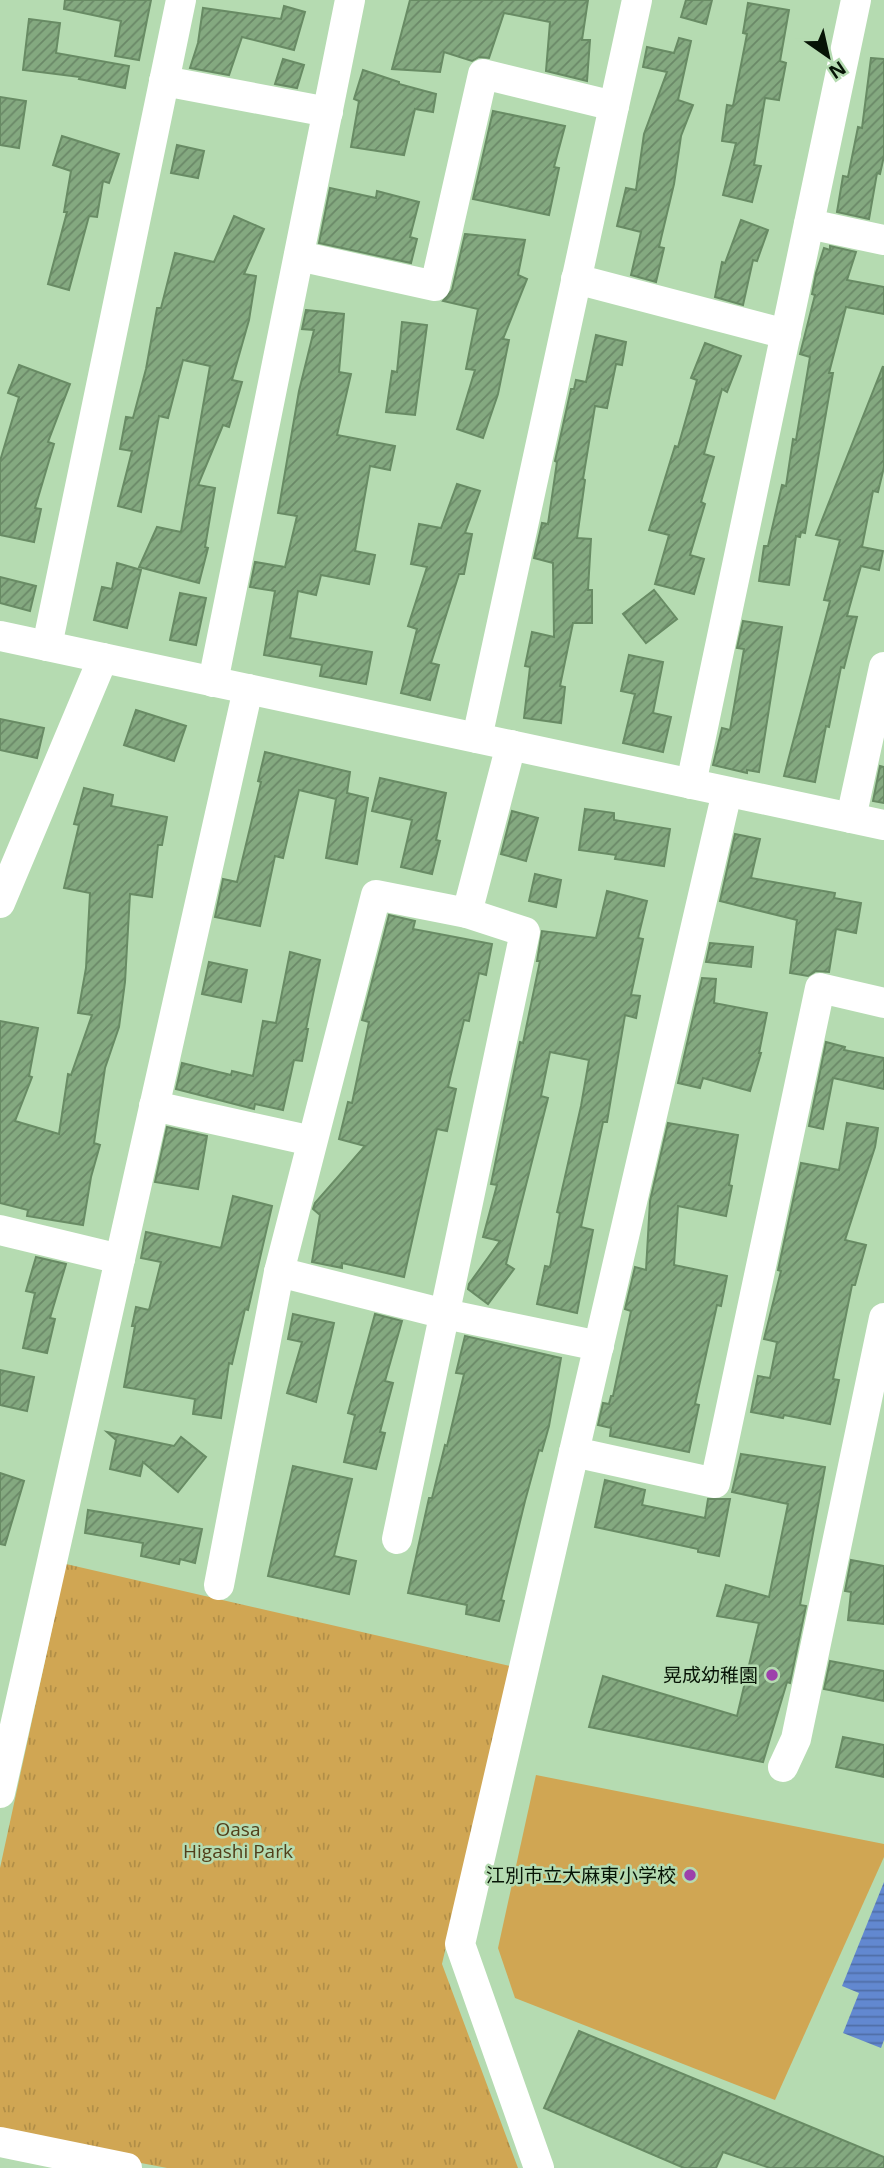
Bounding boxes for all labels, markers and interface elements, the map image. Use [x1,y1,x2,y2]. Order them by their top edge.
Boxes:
north arrow [793,21,863,91]
text: N [824,55,851,85]
place label: 晃成幼稚園 [663,1662,758,1688]
marker: 晃成幼稚園 [764,1667,780,1683]
park label: Oasa Higashi Park [183,1816,293,1864]
place label: 江別市立大麻東小学校 [486,1862,676,1888]
marker: 江別市立大麻東小学校 [682,1867,698,1883]

